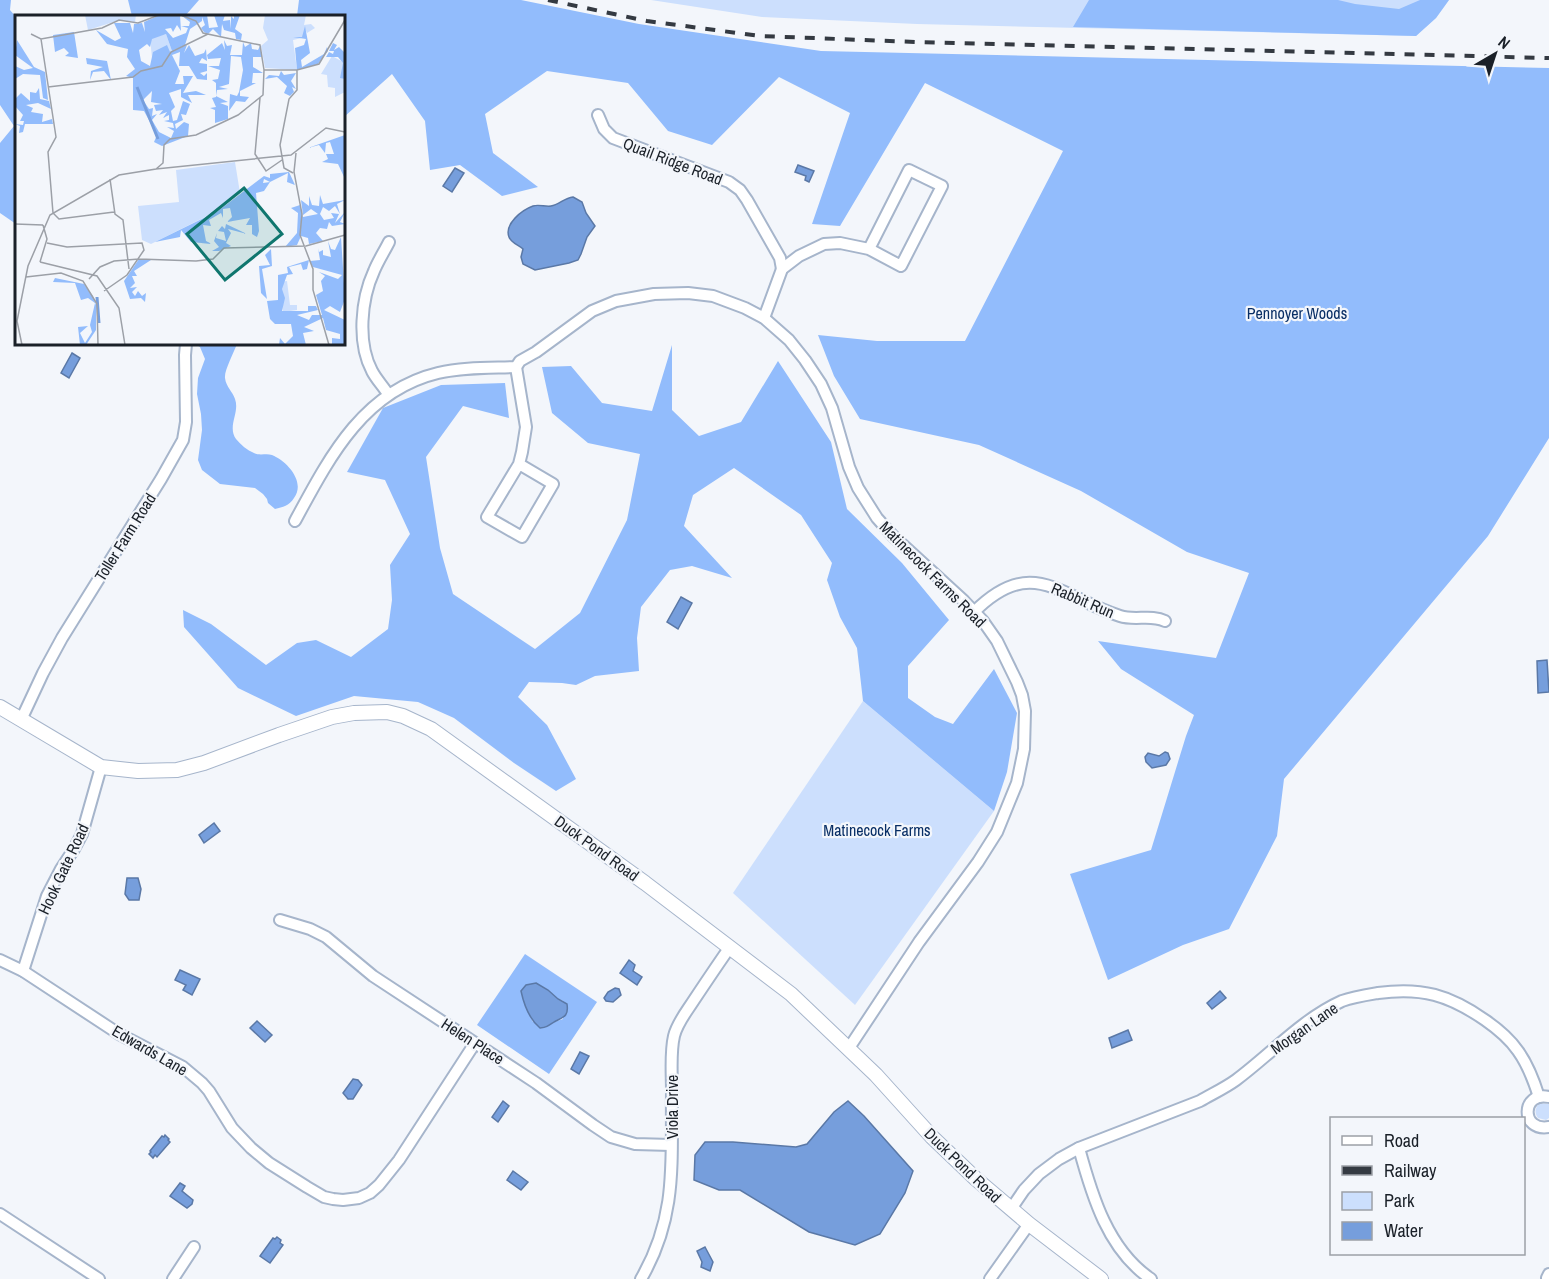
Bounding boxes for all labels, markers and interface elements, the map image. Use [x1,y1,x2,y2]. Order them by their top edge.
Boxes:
inset map [15,15,345,345]
north arrow [1465,24,1525,84]
text: N [1494,31,1515,54]
street label: Quail Ridge Road [620,132,726,190]
park label: Pennoyer Woods [1247,302,1347,324]
street label: Toller Farm Road [89,489,161,585]
street label: Matinecock Farms Road [875,516,991,632]
street label: Rabbit Run [1048,577,1118,623]
street label: Duck Pond Road [550,810,644,886]
park label: Matinecock Farms [823,819,931,841]
street label: Hook Gate Road [32,820,94,918]
street label: Morgan Lane [1266,997,1342,1059]
street label: Helen Place [437,1013,509,1069]
street label: Edwards Lane [108,1020,192,1080]
street label: Viola Drive [661,1075,683,1139]
legend [1330,1117,1525,1255]
street label: Duck Pond Road [920,1123,1006,1207]
text: Road [1384,1128,1419,1153]
text: Railway [1384,1158,1437,1183]
text: Park [1384,1188,1415,1213]
text: Water [1384,1218,1423,1243]

